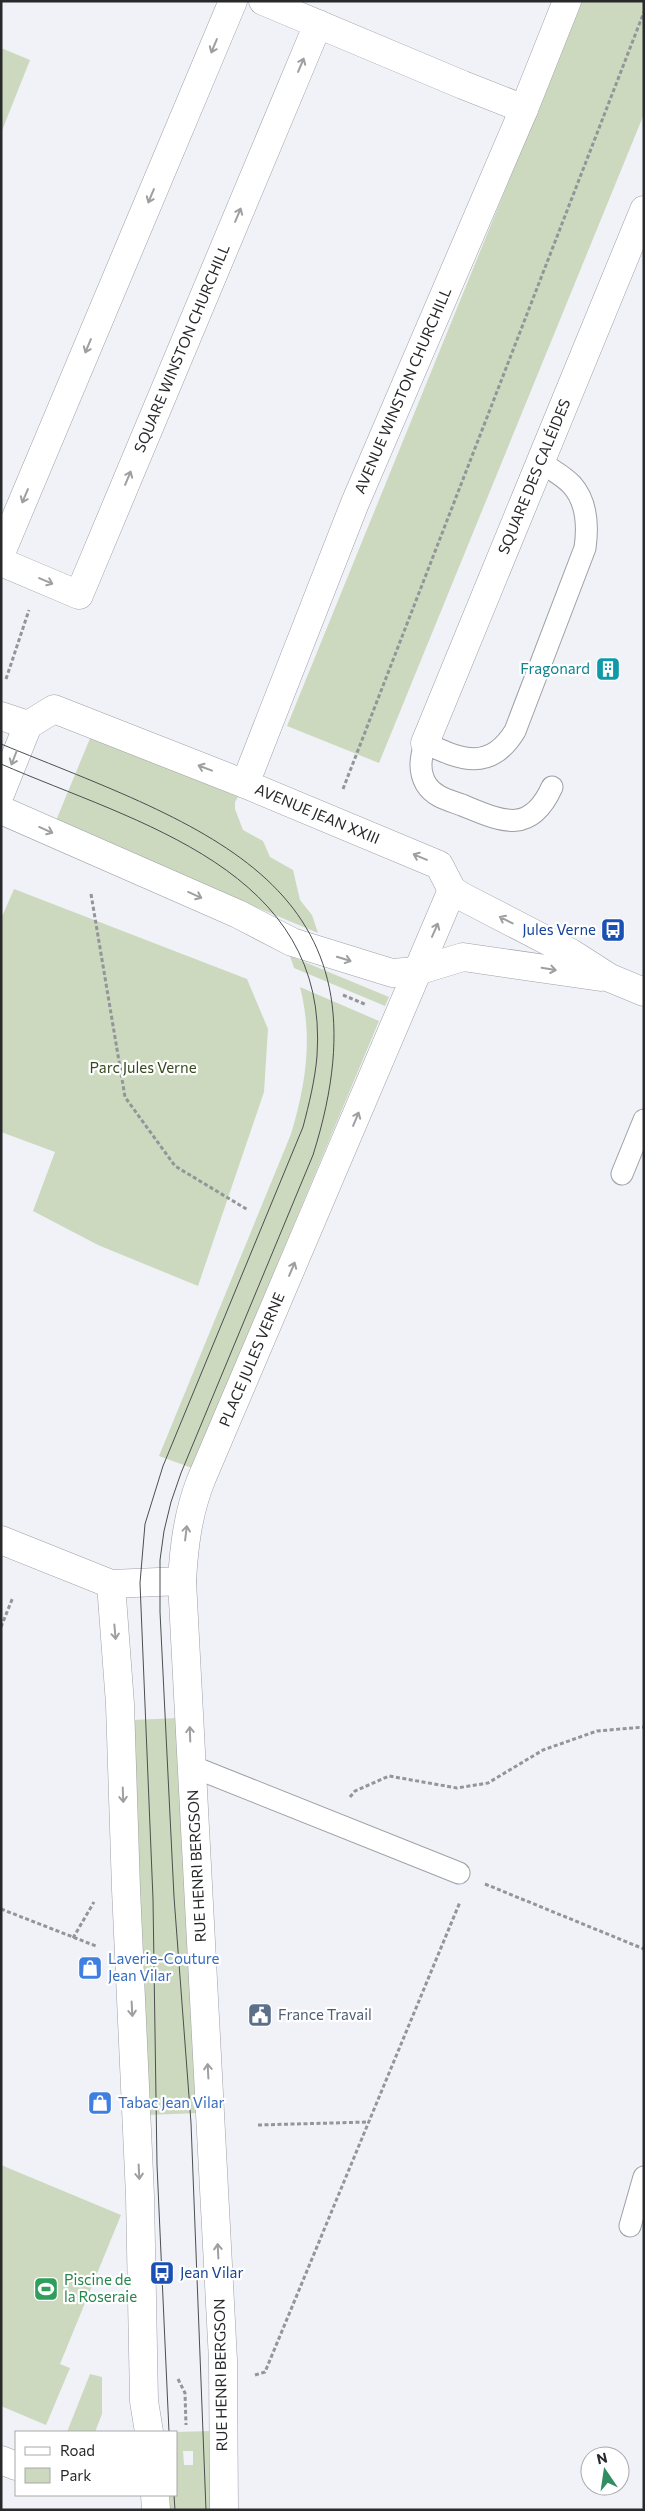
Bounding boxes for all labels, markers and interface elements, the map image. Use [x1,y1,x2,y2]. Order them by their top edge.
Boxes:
one-way arrow [209,38,219,53]
one-way arrow [296,58,306,73]
one-way arrow [146,188,156,203]
one-way arrow [233,208,243,223]
street label: SQUARE WINSTON CHURCHILL [130,241,233,455]
street label: AVENUE WINSTON CHURCHILL [350,284,455,496]
one-way arrow [83,338,93,353]
street label: SQUARE DES CALÉIDES [494,396,574,557]
one-way arrow [123,471,133,486]
one-way arrow [20,488,30,503]
one-way arrow [38,577,53,587]
building icon: Fragonard [595,656,621,682]
place label: Fragonard [520,659,590,677]
one-way arrow [9,750,18,766]
one-way arrow [198,763,213,772]
street label: AVENUE JEAN XXIII [253,779,383,847]
one-way arrow [38,825,53,835]
one-way arrow [413,852,428,861]
one-way arrow [187,891,202,901]
one-way arrow [499,915,514,924]
bus stop icon: Jules Verne [600,917,626,943]
place label: Jules Verne [522,920,596,938]
one-way arrow [430,923,440,938]
one-way arrow [335,954,351,964]
one-way arrow [541,964,557,974]
park label: Parc Jules Verne [89,1058,197,1076]
one-way arrow [351,1112,361,1127]
one-way arrow [288,1261,297,1276]
street label: PLACE JULES VERNE [215,1289,288,1429]
one-way arrow [181,1525,191,1541]
one-way arrow [110,1624,119,1640]
one-way arrow [185,1727,195,1743]
one-way arrow [118,1786,128,1802]
street label: RUE HENRI BERGSON [183,1789,209,1943]
place label: Laverie-Couture Jean Vilar [108,1949,220,1984]
shop icon: Laverie-Couture Jean Vilar [77,1955,103,1981]
one-way arrow [127,2001,136,2017]
public building icon: France Travail [247,2002,273,2028]
place label: France Travail [278,2005,372,2023]
one-way arrow [204,2064,213,2080]
shop icon: Tabac Jean Vilar [87,2090,113,2116]
place label: Tabac Jean Vilar [118,2093,225,2111]
one-way arrow [135,2163,144,2179]
one-way arrow [213,2243,222,2259]
bus stop icon: Jean Vilar [149,2260,175,2286]
place label: Jean Vilar [180,2263,243,2281]
place label: Piscine de la Roseraie [64,2270,137,2305]
sports icon: Piscine de la Roseraie [33,2276,59,2302]
street label: RUE HENRI BERGSON [210,2298,230,2452]
legend [15,2431,178,2496]
text: Road [60,2441,95,2459]
north arrow [580,2446,630,2496]
text: N [595,2448,609,2467]
text: Park [60,2466,91,2484]

